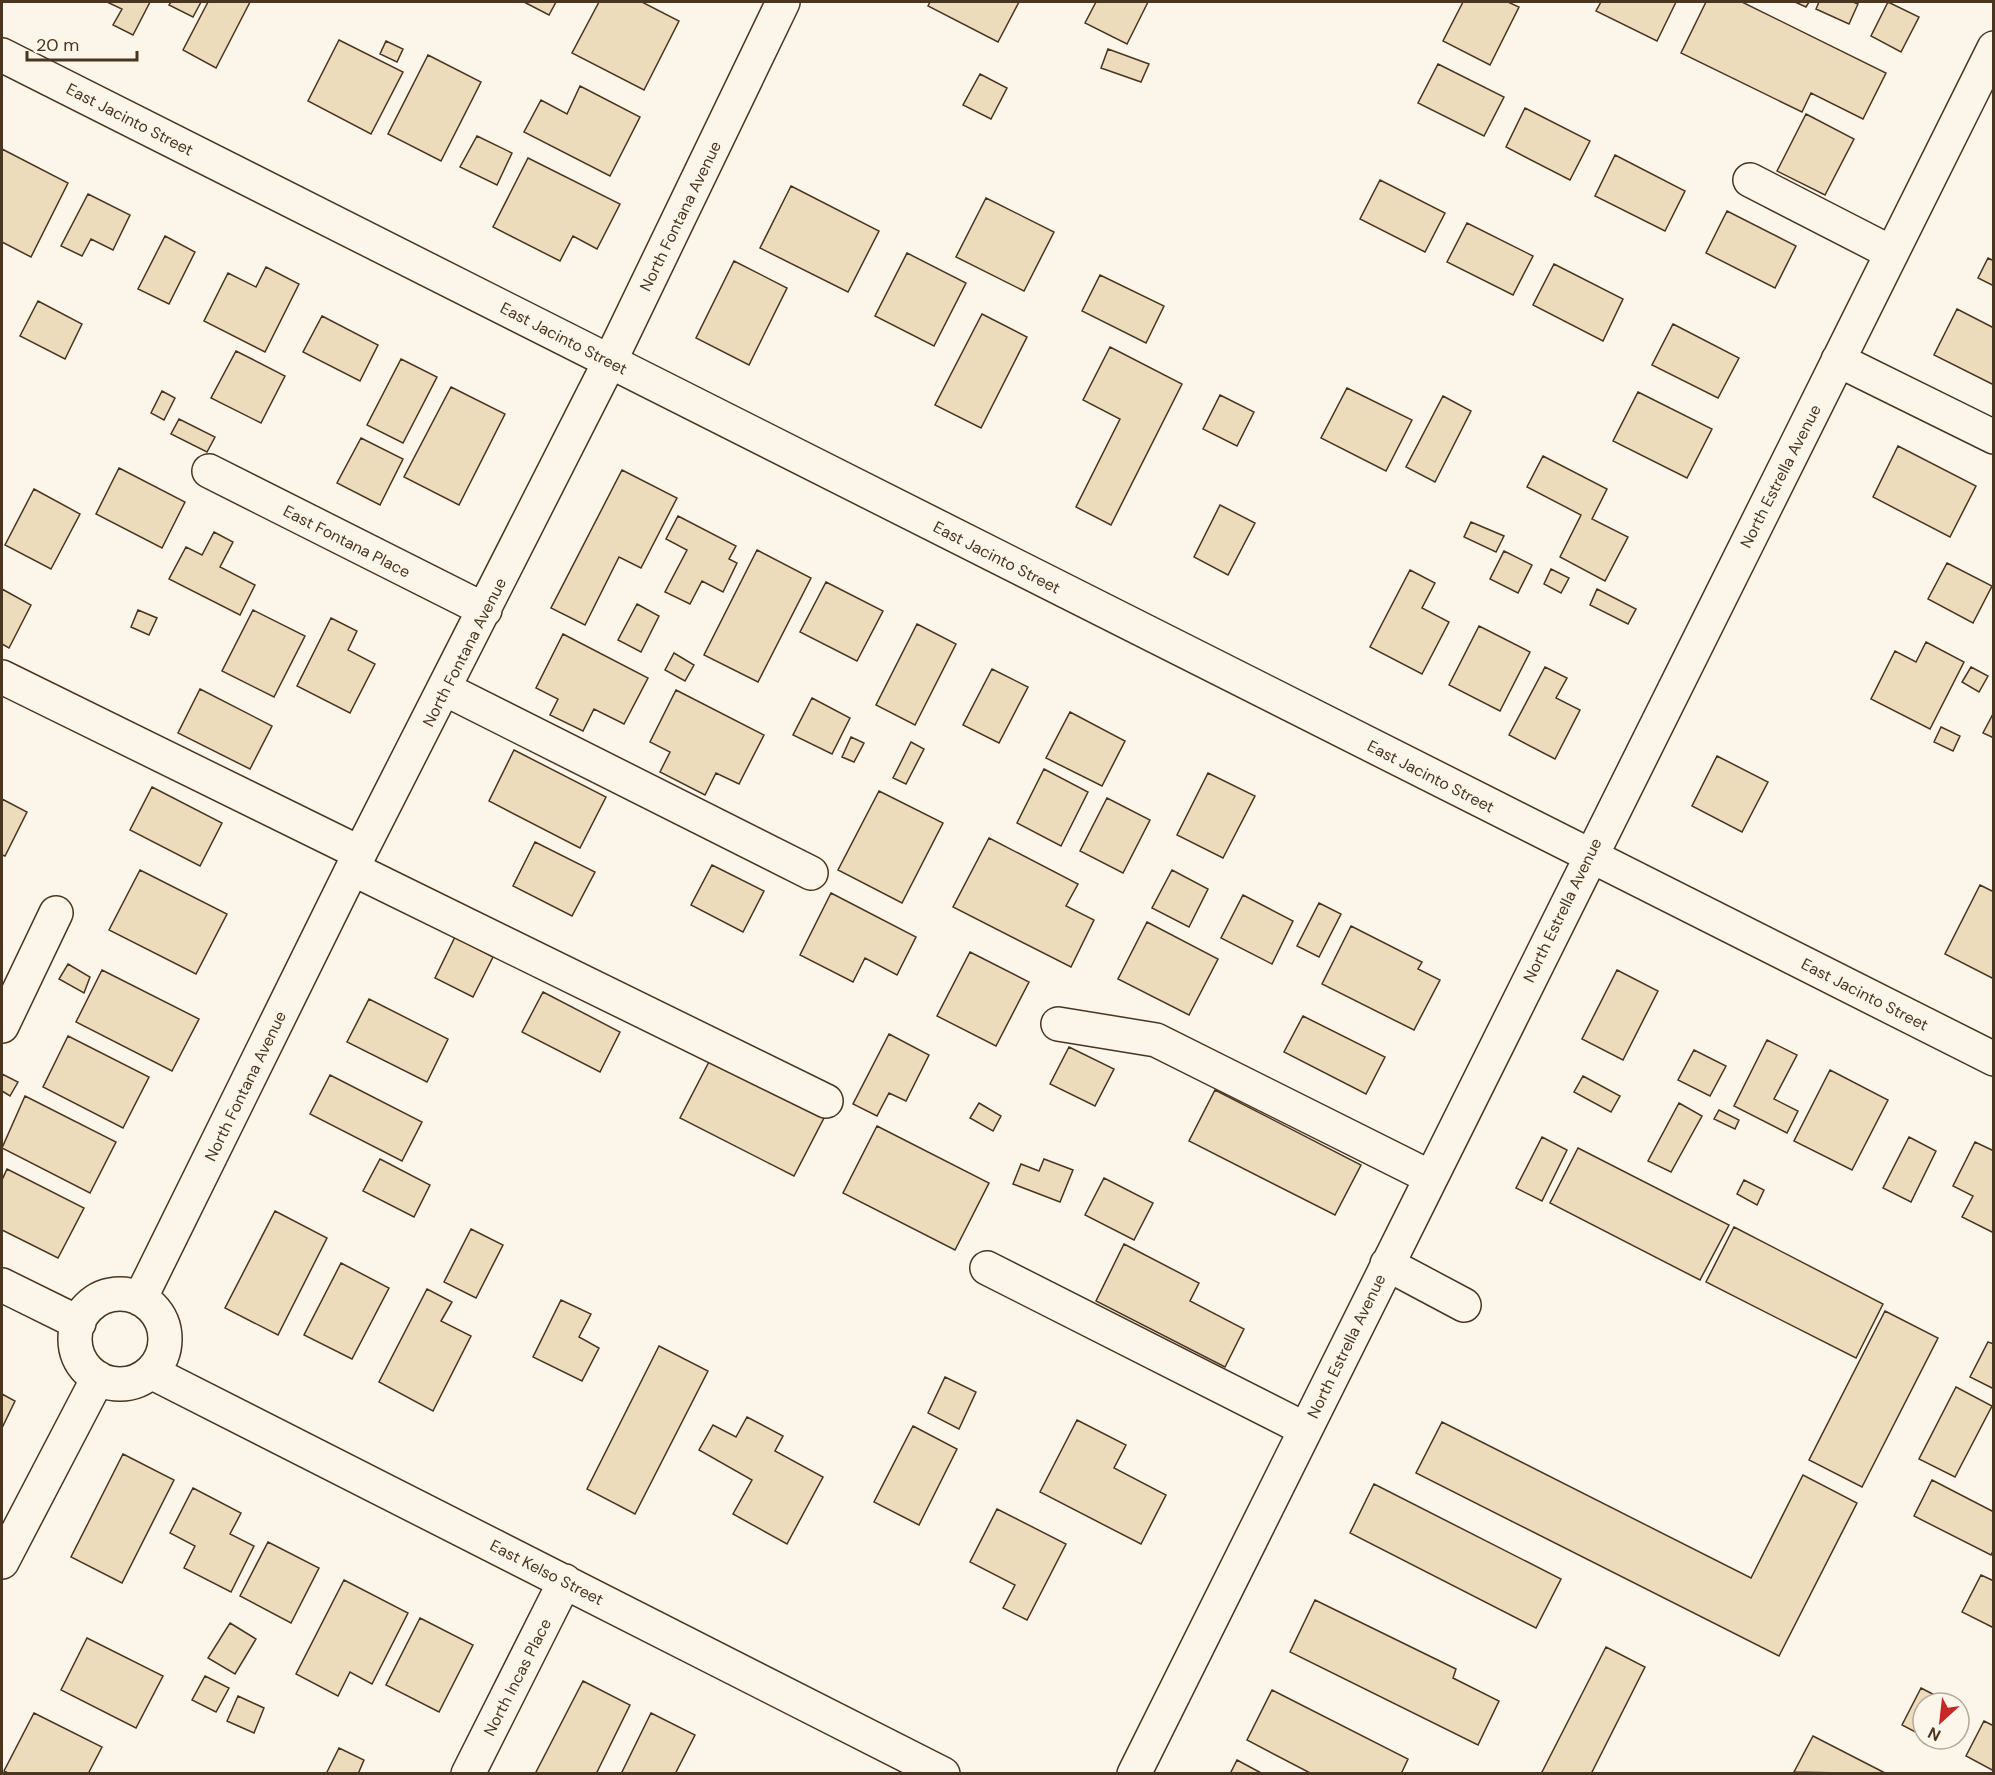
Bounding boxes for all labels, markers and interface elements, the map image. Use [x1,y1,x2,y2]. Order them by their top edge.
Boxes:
scale bar [27,24,136,62]
text: 20 m [36,33,79,57]
street label: East Jacinto Street [63,78,197,161]
street label: North Fontana Avenue [635,138,726,295]
street label: East Jacinto Street [497,297,631,380]
street label: North Estrella Avenue [1735,401,1826,552]
street label: East Fontana Place [280,500,414,583]
street label: East Jacinto Street [930,516,1064,599]
street label: North Fontana Avenue [418,574,511,730]
street label: East Jacinto Street [1364,735,1498,818]
street label: North Estrella Avenue [1518,834,1607,986]
street label: East Jacinto Street [1798,953,1932,1036]
street label: North Fontana Avenue [200,1008,291,1165]
street label: North Estrella Avenue [1302,1270,1391,1422]
street label: East Kelso Street [487,1535,607,1610]
street label: North Incas Place [479,1615,556,1739]
north arrow [1911,1691,1971,1751]
text: N [1924,1722,1944,1746]

